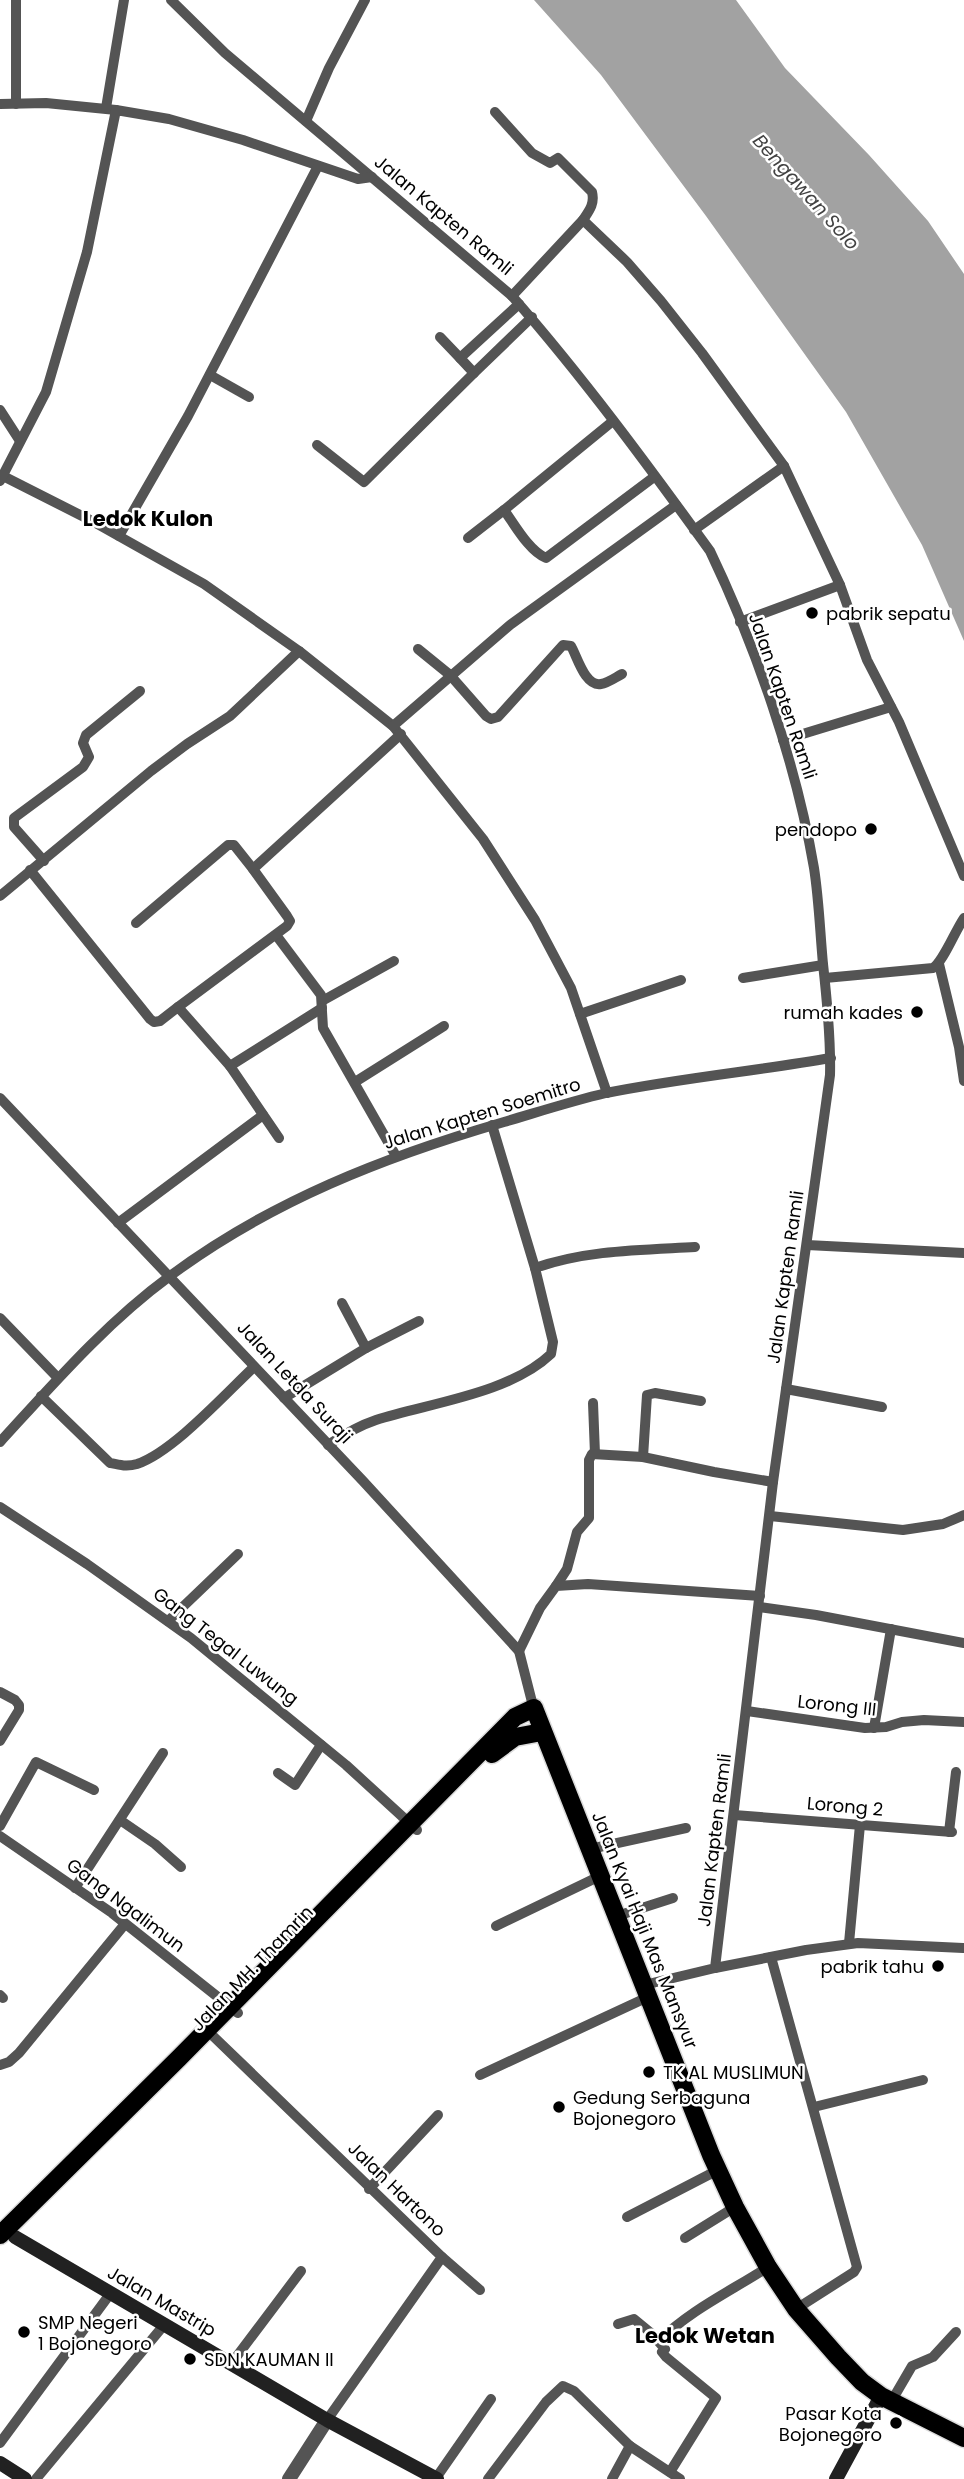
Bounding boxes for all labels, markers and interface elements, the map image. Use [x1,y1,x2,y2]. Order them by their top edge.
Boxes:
water label: Bengawan Solo [747,128,865,256]
street label: Jalan Kapten Ramli [369,149,519,281]
district label: Ledok Kulon [83,504,213,533]
place label: pabrik sepatu [826,601,951,626]
marker: pabrik sepatu [804,605,820,621]
street label: Jalan Kapten Ramli [743,610,823,782]
place label: pendopo [775,817,857,842]
marker: pendopo [863,821,879,837]
place label: rumah kades [784,1000,903,1025]
marker: rumah kades [909,1004,925,1020]
street label: Jalan Kapten Soemitro [380,1071,584,1155]
street label: Jalan Kapten Ramli [760,1189,810,1365]
street label: Jalan Letda Suraji [232,1315,358,1449]
street label: Gang Tegal Luwung [148,1581,304,1711]
street label: Lorong III [796,1688,878,1722]
street label: Jalan Kapten Ramli [691,1752,737,1928]
street label: Lorong 2 [806,1790,884,1822]
street label: Jalan Kyai Haji Mas Mansyur [586,1808,704,2053]
street label: Gang Ngalimun [62,1852,190,1958]
street label: Jalan MH. Thamrin [185,1900,319,2036]
place label: pabrik tahu [821,1954,924,1979]
marker: pabrik tahu [930,1958,946,1974]
place label: TK AL MUSLIMUN [663,2060,804,2085]
marker: TK AL MUSLIMUN [641,2064,657,2080]
place label: Gedung Serbaguna Bojonegoro [573,2085,751,2131]
marker: Gedung Serbaguna Bojonegoro [551,2099,567,2115]
street label: Jalan Hartono [343,2136,451,2242]
street label: Jalan Mastrip [103,2260,221,2342]
place label: SMP Negeri 1 Bojonegoro [38,2310,152,2356]
district label: Ledok Wetan [635,2321,775,2350]
marker: SMP Negeri 1 Bojonegoro [16,2324,32,2340]
place label: SDN KAUMAN II [204,2347,334,2372]
marker: SDN KAUMAN II [182,2351,198,2367]
place label: Pasar Kota Bojonegoro [779,2401,882,2447]
marker: Pasar Kota Bojonegoro [888,2415,904,2431]

